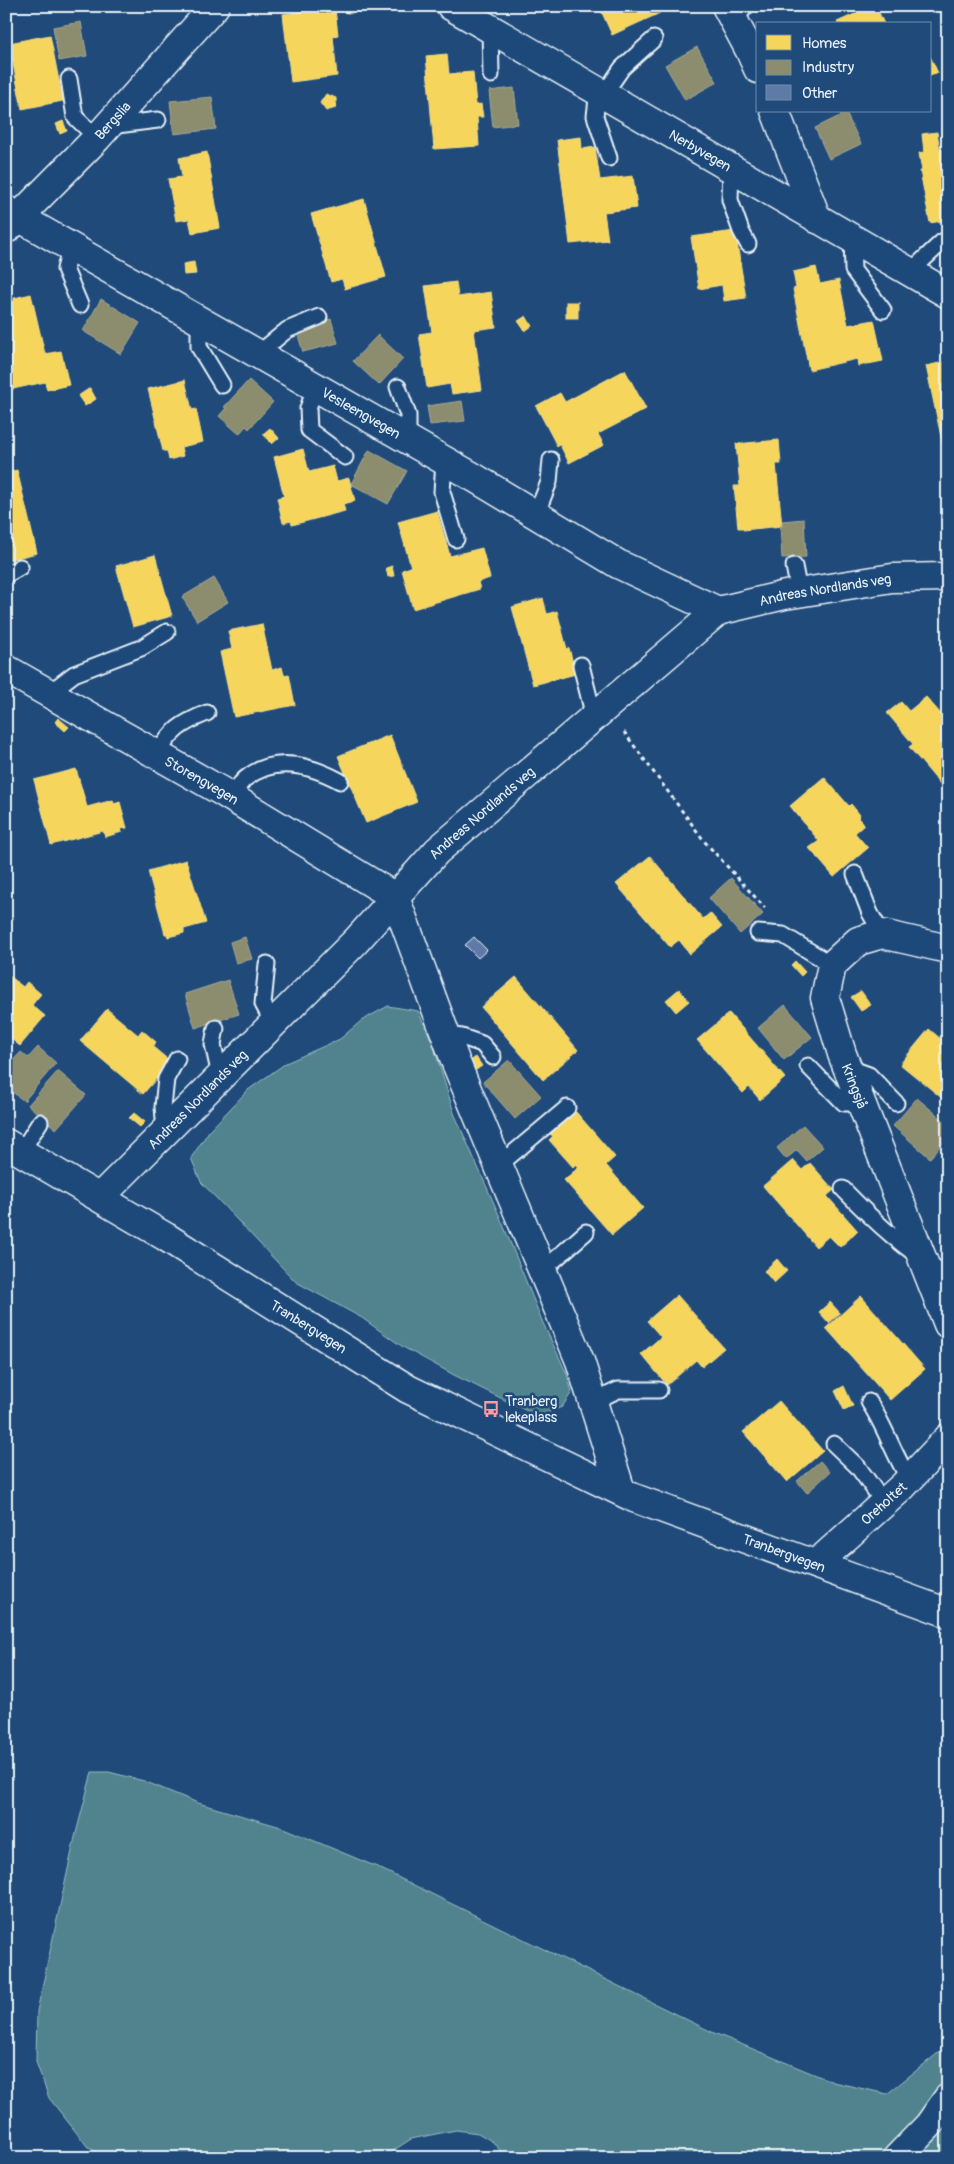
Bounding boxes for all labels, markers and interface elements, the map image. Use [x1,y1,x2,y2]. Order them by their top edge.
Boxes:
legend [756,22,932,112]
text: Homes [802,34,847,53]
text: Industry [802,58,855,77]
text: Other [802,84,838,103]
street label: Bergslia [91,98,134,144]
street label: Nerbyvegen [666,126,734,176]
street label: Vesleengvegen [318,384,403,443]
street label: Andreas Nordlands veg [757,570,892,610]
street label: Storengvegen [161,753,241,809]
street label: Andreas Nordlands veg [426,763,538,863]
street label: Andreas Nordlands veg [145,1046,251,1153]
street label: Kringsjå [838,1061,871,1112]
street label: Tranbergvegen [267,1297,350,1357]
place label: Tranberg lekeplass [505,1393,558,1426]
bus stop icon: Tranberg lekeplass [481,1399,501,1419]
street label: Oreholtet [857,1478,911,1529]
street label: Tranbergvegen [740,1530,828,1576]

